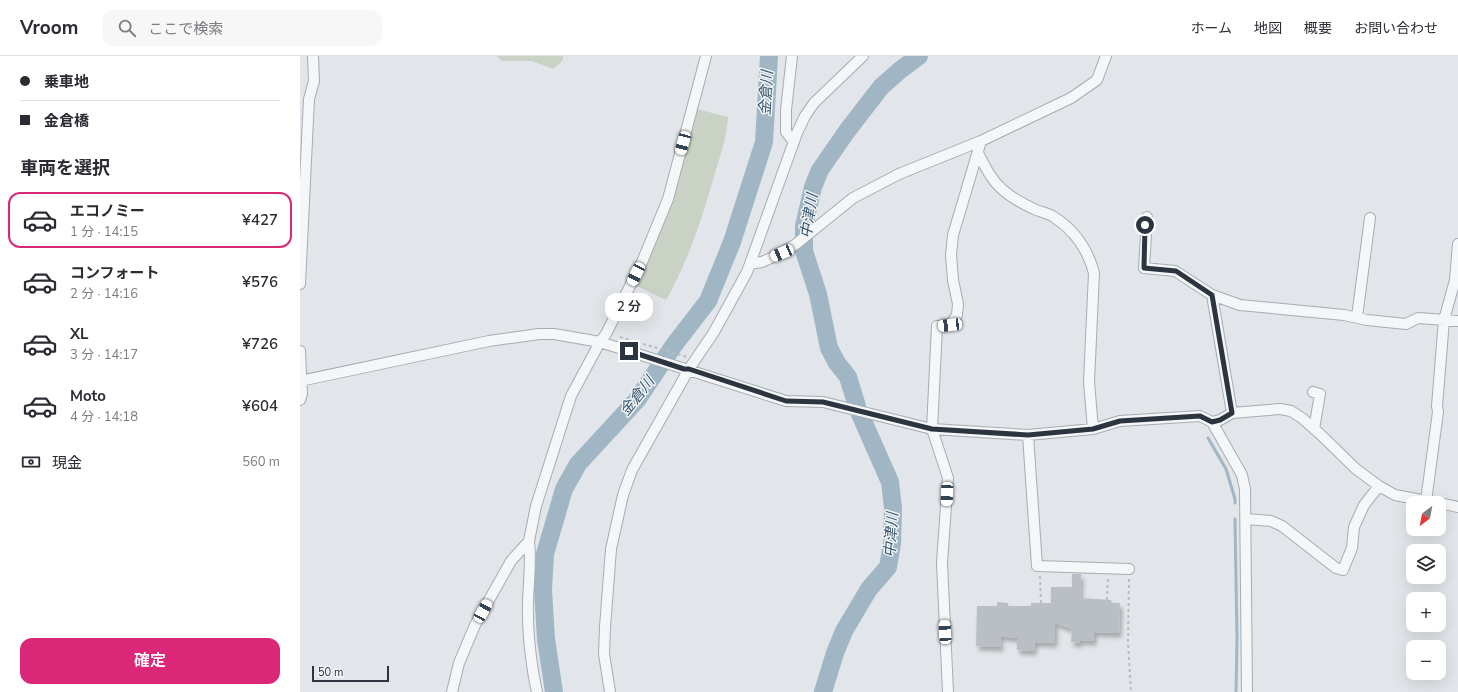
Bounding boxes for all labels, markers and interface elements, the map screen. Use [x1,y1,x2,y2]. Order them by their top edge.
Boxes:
search box [102,10,382,46]
text: Vroom [20,15,78,41]
icon: search [116,17,138,39]
text: ここで検索 [148,19,223,39]
text: ホーム [1190,19,1232,38]
text: 地図 [1254,19,1282,38]
text: 概要 [1304,19,1332,38]
text: お問い合わせ [1354,19,1438,38]
water label: 金倉川 [755,68,777,116]
text: 乗車地 [44,72,89,92]
text: 金倉橋 [44,111,89,131]
car [674,130,692,156]
text: 車両を選択 [20,156,110,180]
water label: 中津川 [796,190,823,240]
text: エコノミー [70,201,145,221]
icon: car [22,202,58,238]
text: ¥427 [242,210,278,230]
route start [1136,216,1154,234]
text: 1 分 · 14:15 [70,223,138,241]
car [769,243,795,263]
car [625,261,647,287]
text: コンフォート [70,263,160,283]
icon: car [22,264,58,300]
text: ¥576 [242,272,278,292]
text: 2 分 · 14:16 [70,285,138,303]
callout: 2 分 [605,293,653,321]
text: 2 分 [617,298,641,316]
car [937,318,963,332]
text: XL [70,324,89,344]
icon: car [22,326,58,362]
text: ¥726 [242,334,278,354]
route end [620,342,638,360]
text: 3 分 · 14:17 [70,346,138,364]
water label: 金倉川 [615,371,660,420]
text: Moto [70,386,106,406]
icon: car [22,388,58,424]
text: ¥604 [242,396,278,416]
text: 4 分 · 14:18 [70,408,138,426]
icon: cash [20,451,42,473]
text: 現金 [52,453,82,473]
text: 560 m [242,453,280,471]
car [941,482,953,506]
north arrow [1406,496,1446,536]
map controls [1406,496,1446,680]
water label: 中津川 [879,510,903,558]
button: layers [1406,544,1446,584]
button: + [1406,592,1446,632]
car [472,598,494,624]
car [938,620,952,644]
button: 確定 [20,638,280,684]
button: − [1406,640,1446,680]
scale bar [312,664,389,683]
text: 50 m [318,665,343,680]

